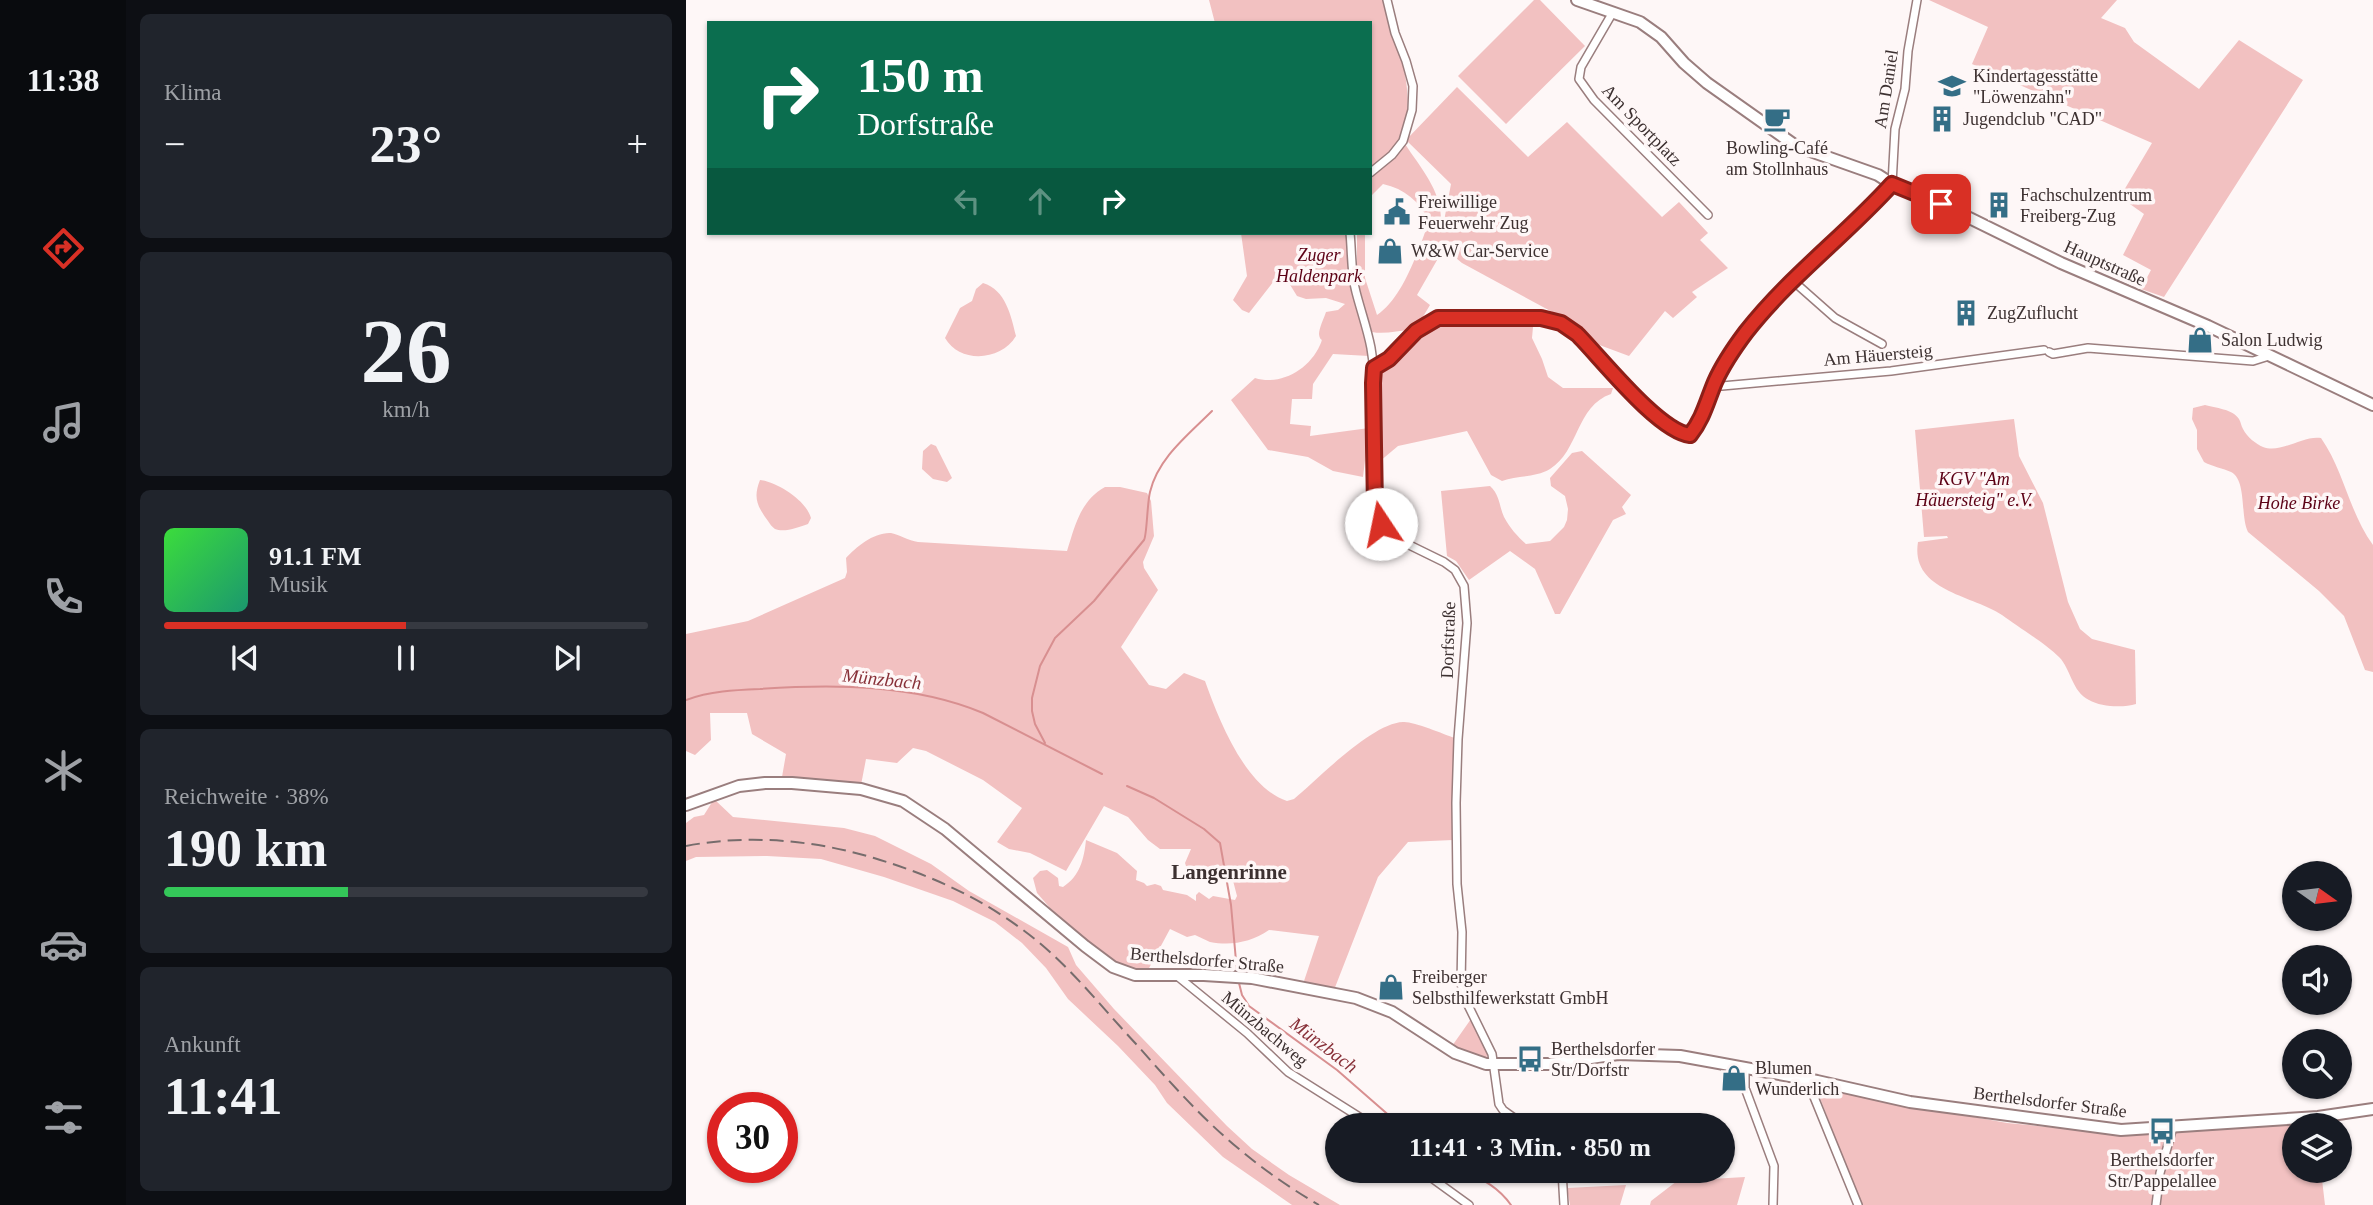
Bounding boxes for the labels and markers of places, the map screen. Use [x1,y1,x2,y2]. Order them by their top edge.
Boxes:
place label: Kindertagesstätte "Löwenzahn" [1973,66,2098,107]
school or university icon: Kindertagesstätte "Löwenzahn" [1937,71,1967,101]
cafe icon: Bowling-Café am Stollnhaus [1762,104,1792,134]
building icon: Jugendclub "CAD" [1927,104,1957,134]
place label: Jugendclub "CAD" [1963,109,2102,129]
place label: Bowling-Café am Stollnhaus [1726,138,1828,179]
pin [1911,174,1971,234]
place label: Fachschulzentrum Freiberg-Zug [2020,185,2152,226]
building icon: Fachschulzentrum Freiberg-Zug [1984,190,2014,220]
place label: Freiwillige Feuerwehr Zug [1418,192,1528,233]
public building icon: Freiwillige Feuerwehr Zug [1382,197,1412,227]
shop icon: W&W Car-Service [1375,236,1405,266]
place label: W&W Car-Service [1411,241,1549,261]
building icon: ZugZuflucht [1951,298,1981,328]
place label: ZugZuflucht [1987,303,2078,323]
shop icon: Salon Ludwig [2185,325,2215,355]
place label: Salon Ludwig [2221,330,2323,350]
place label: Freiberger Selbsthilfewerkstatt GmbH [1412,967,1608,1008]
shop icon: Freiberger Selbsthilfewerkstatt GmbH [1376,972,1406,1002]
place label: Berthelsdorfer Str/Dorfstr [1551,1039,1655,1080]
bus stop icon: Berthelsdorfer Str/Dorfstr [1515,1044,1545,1074]
place label: Blumen Wunderlich [1755,1058,1839,1099]
shop icon: Blumen Wunderlich [1719,1063,1749,1093]
bus stop icon: Berthelsdorfer Str/Pappelallee [2147,1116,2177,1146]
place label: Berthelsdorfer Str/Pappelallee [2108,1150,2216,1191]

